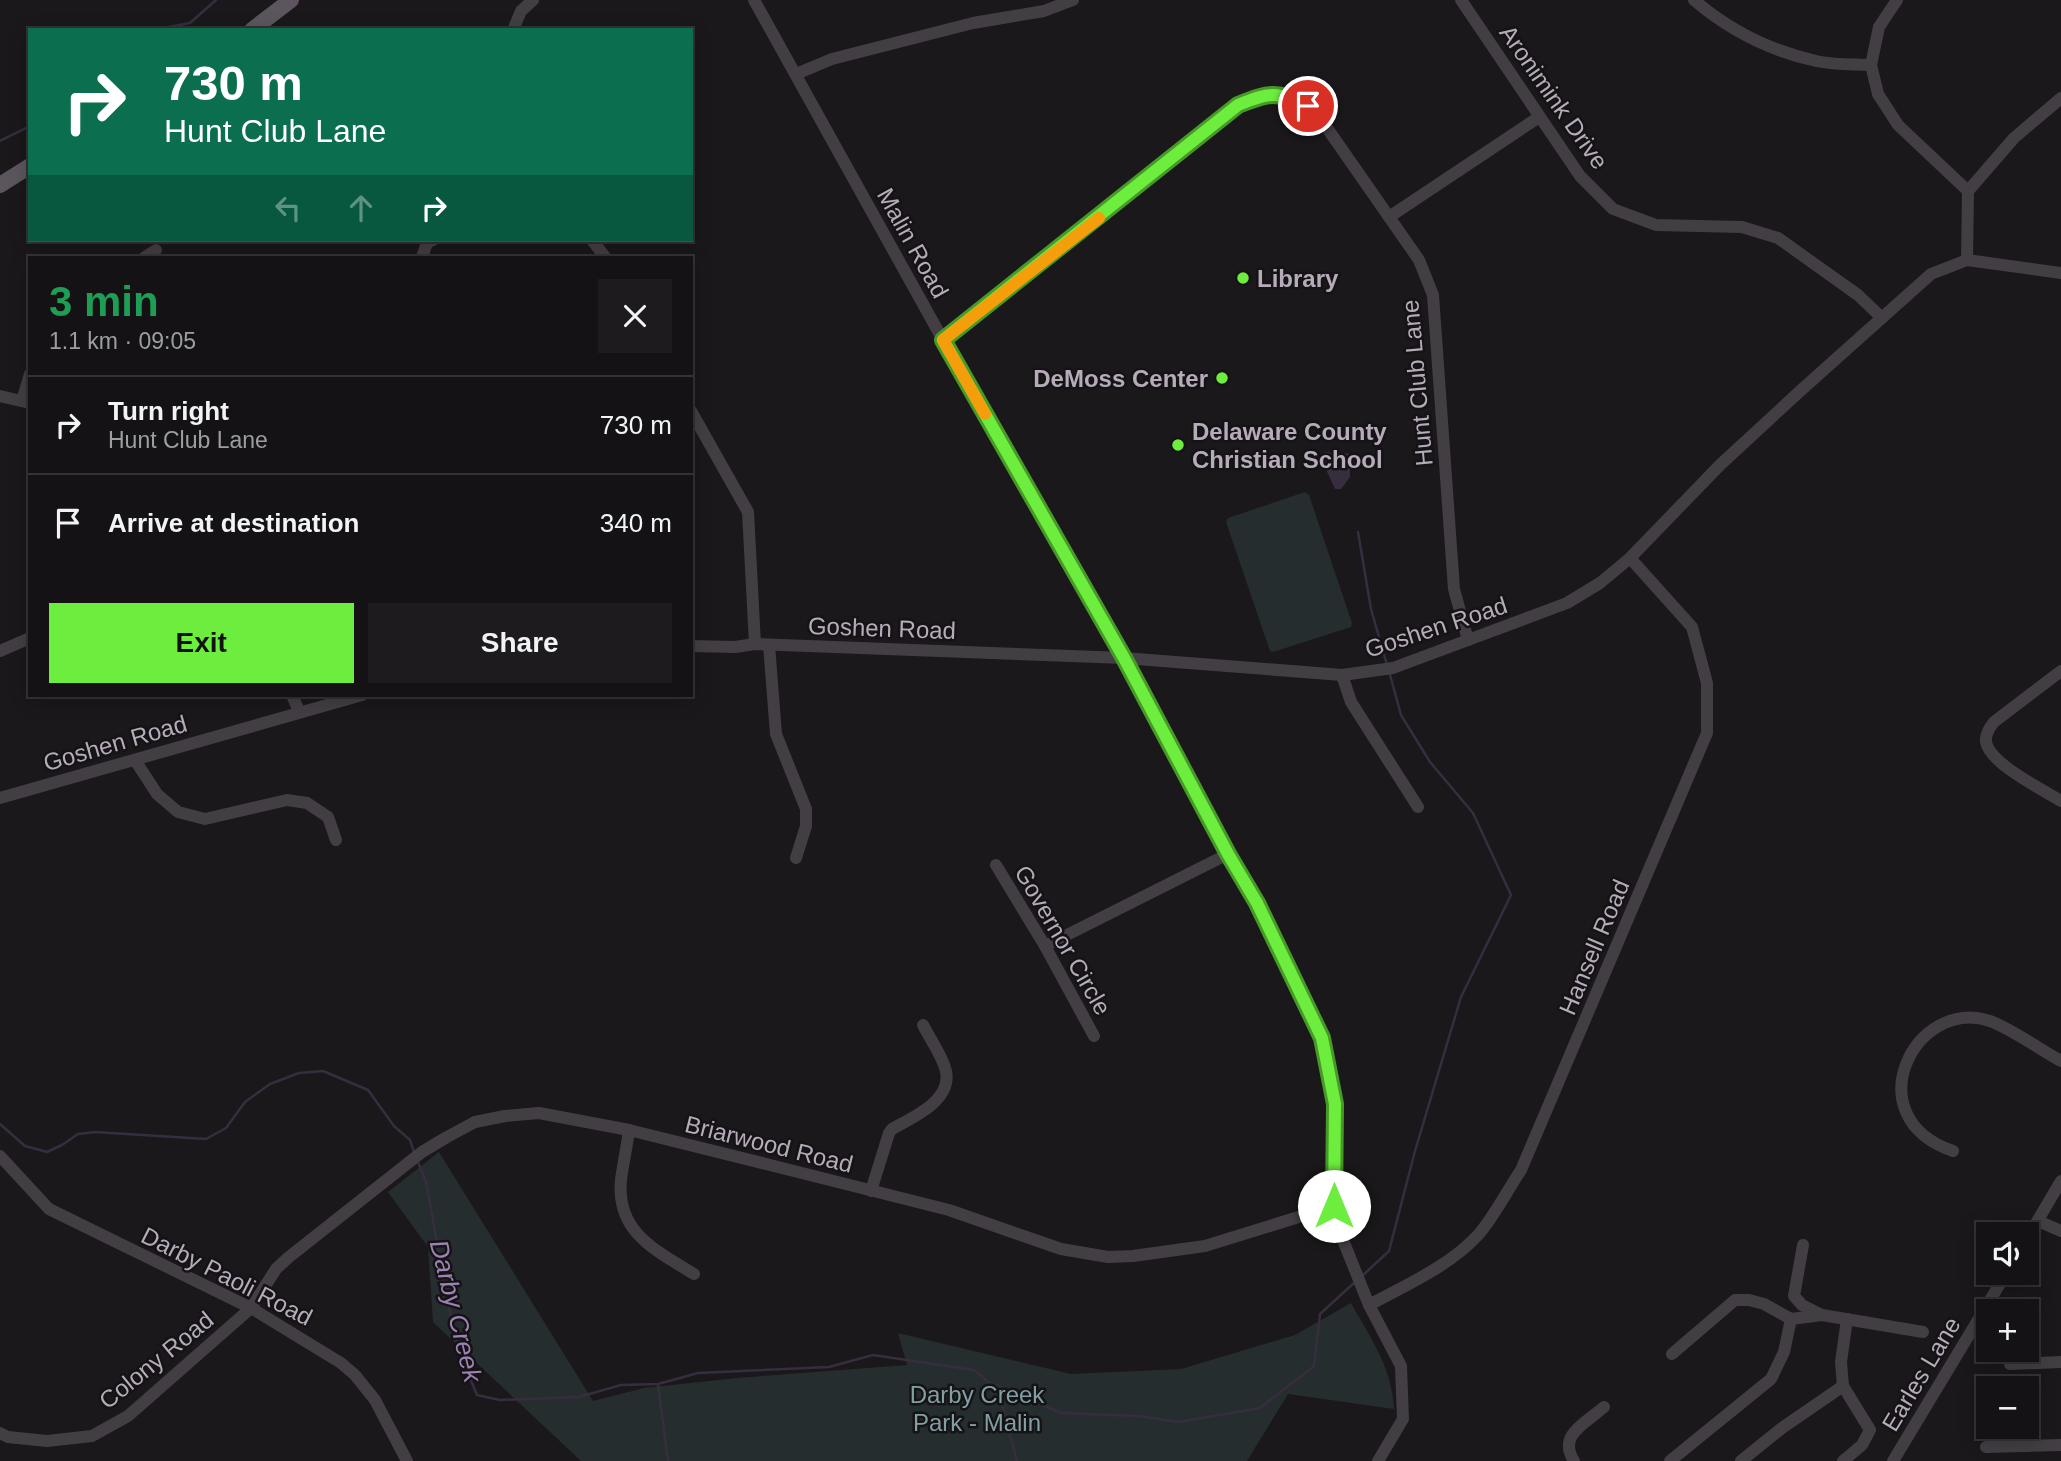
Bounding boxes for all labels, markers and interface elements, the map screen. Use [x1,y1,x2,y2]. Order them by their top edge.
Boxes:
street label: Aronimink Drive [1494,20,1614,174]
icon: right [49,56,140,147]
text: 730 m [164,56,303,110]
pin [1278,76,1338,136]
icon: arrive [1289,87,1327,125]
text: Hunt Club Lane [164,113,386,149]
street label: Malin Road [872,183,954,303]
icon: left [269,189,307,227]
icon: ahead [342,189,380,227]
icon: right [415,189,453,227]
place label: Library [1257,265,1339,292]
marker: Library [1235,270,1251,286]
text: 3 min [49,278,159,325]
button: close [598,279,672,353]
street label: Hunt Club Lane [1396,299,1438,467]
text: 1.1 km · 09:05 [49,328,196,354]
place label: DeMoss Center [1033,365,1208,392]
marker: DeMoss Center [1214,370,1230,386]
text: Turn right [108,396,229,426]
icon: right [49,406,87,444]
text: 730 m [600,410,672,440]
place label: Delaware County Christian School [1192,418,1387,473]
text: Hunt Club Lane [108,427,268,453]
marker: Delaware County Christian School [1170,437,1186,453]
icon: arrive [49,504,87,542]
text: Arrive at destination [108,508,359,538]
text: 340 m [600,508,672,538]
street label: Goshen Road [1361,591,1511,663]
button: Exit [49,603,354,683]
button: Share [368,603,672,683]
street label: Goshen Road [808,612,956,644]
street label: Goshen Road [40,710,190,776]
street label: Governor Circle [1009,860,1117,1020]
street label: Hansell Road [1553,875,1635,1019]
street label: Briarwood Road [682,1110,856,1178]
position arrow [1297,1169,1371,1243]
street label: Darby Paoli Road [137,1221,317,1331]
map controls [1976,1222,2039,1439]
button: sound [1976,1222,2039,1285]
water label: Darby Creek [424,1237,489,1387]
button: + [1976,1299,2039,1362]
street label: Colony Road [94,1306,218,1414]
street label: Earles Lane [1876,1312,1966,1436]
button: − [1976,1376,2039,1439]
park label: Darby Creek Park - Malin [910,1381,1045,1436]

